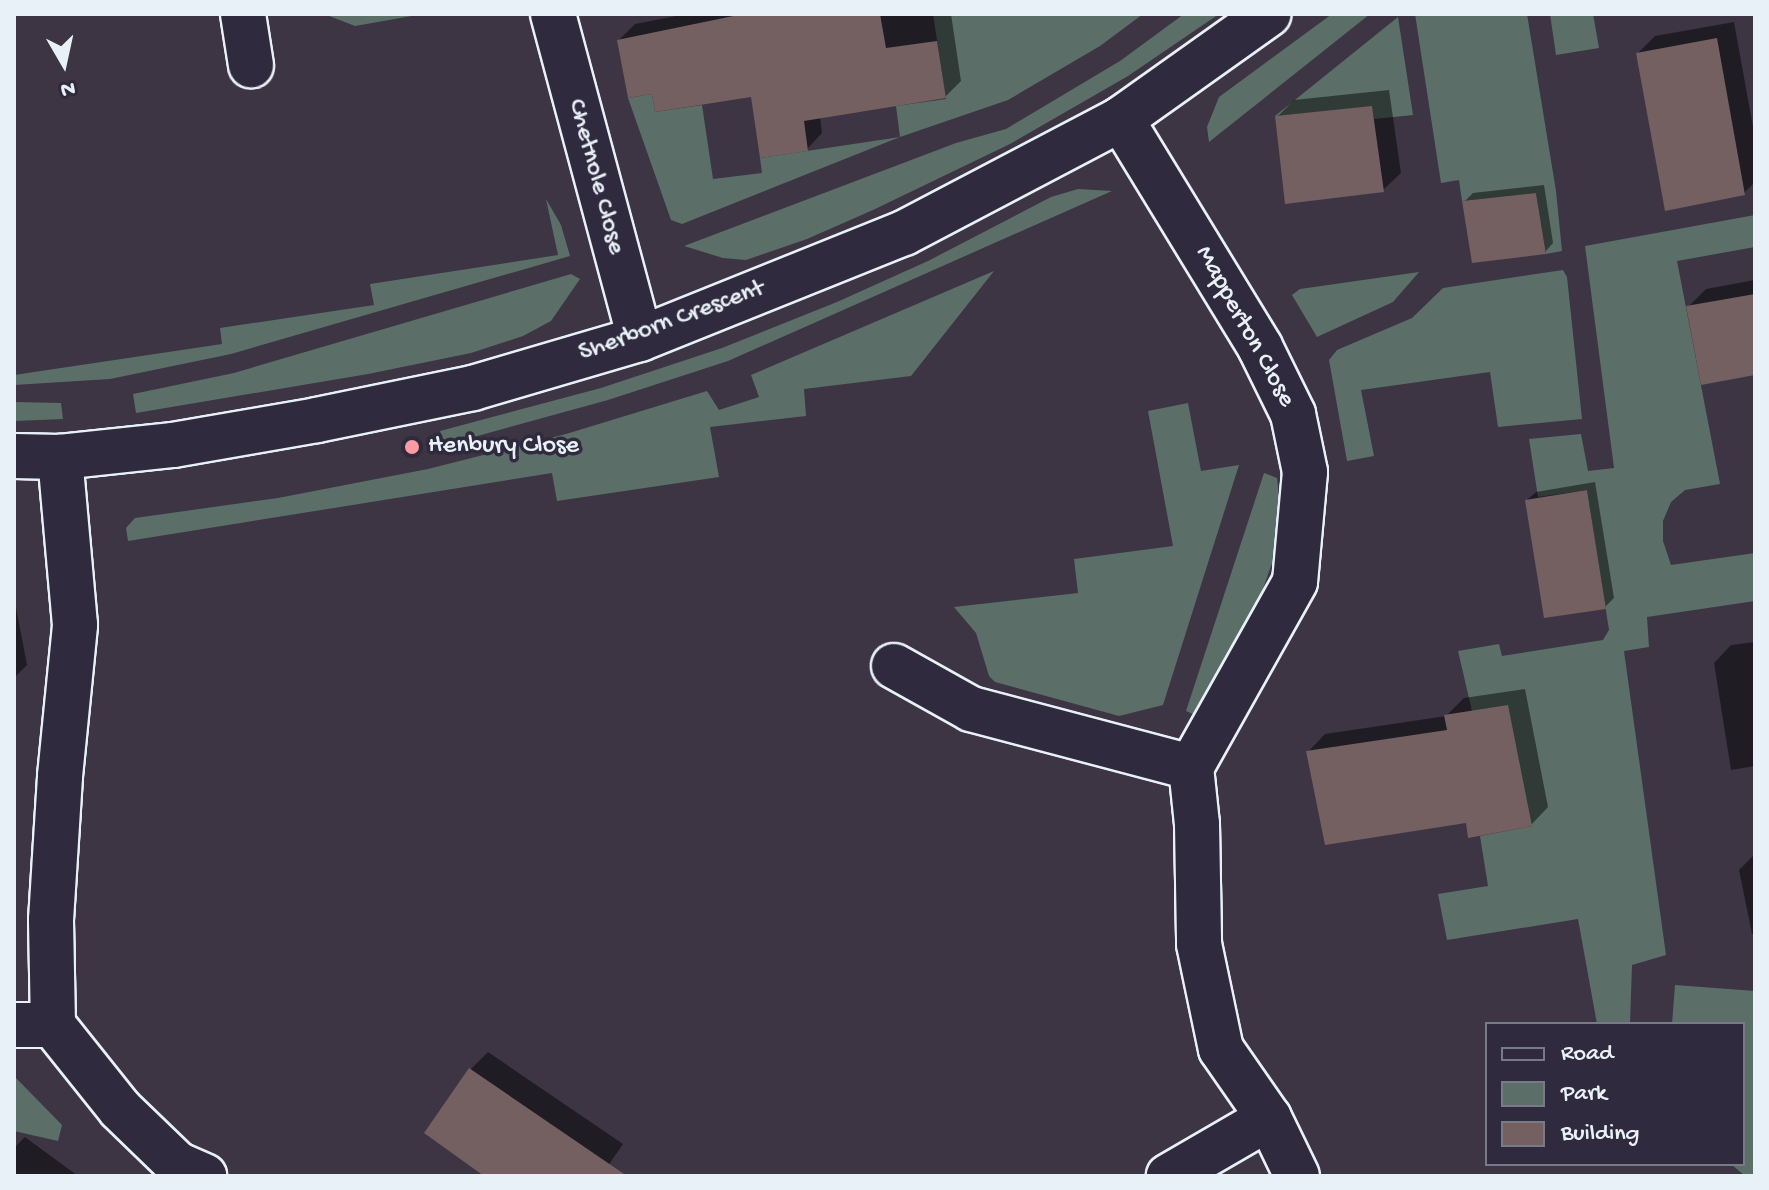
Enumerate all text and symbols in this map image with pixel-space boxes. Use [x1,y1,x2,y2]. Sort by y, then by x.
north arrow [24,24,104,104]
text: N [59,74,77,102]
street label: Chetnole Close [559,96,631,258]
street label: Mapperton Close [1187,241,1301,413]
street label: Sherborn Crescent [575,274,769,370]
place label: Henbury Close [428,431,579,463]
marker: Henbury Close [403,438,421,456]
legend [1485,1022,1745,1166]
text: Road [1561,1040,1613,1069]
text: Park [1561,1080,1607,1109]
text: Building [1561,1120,1639,1149]

